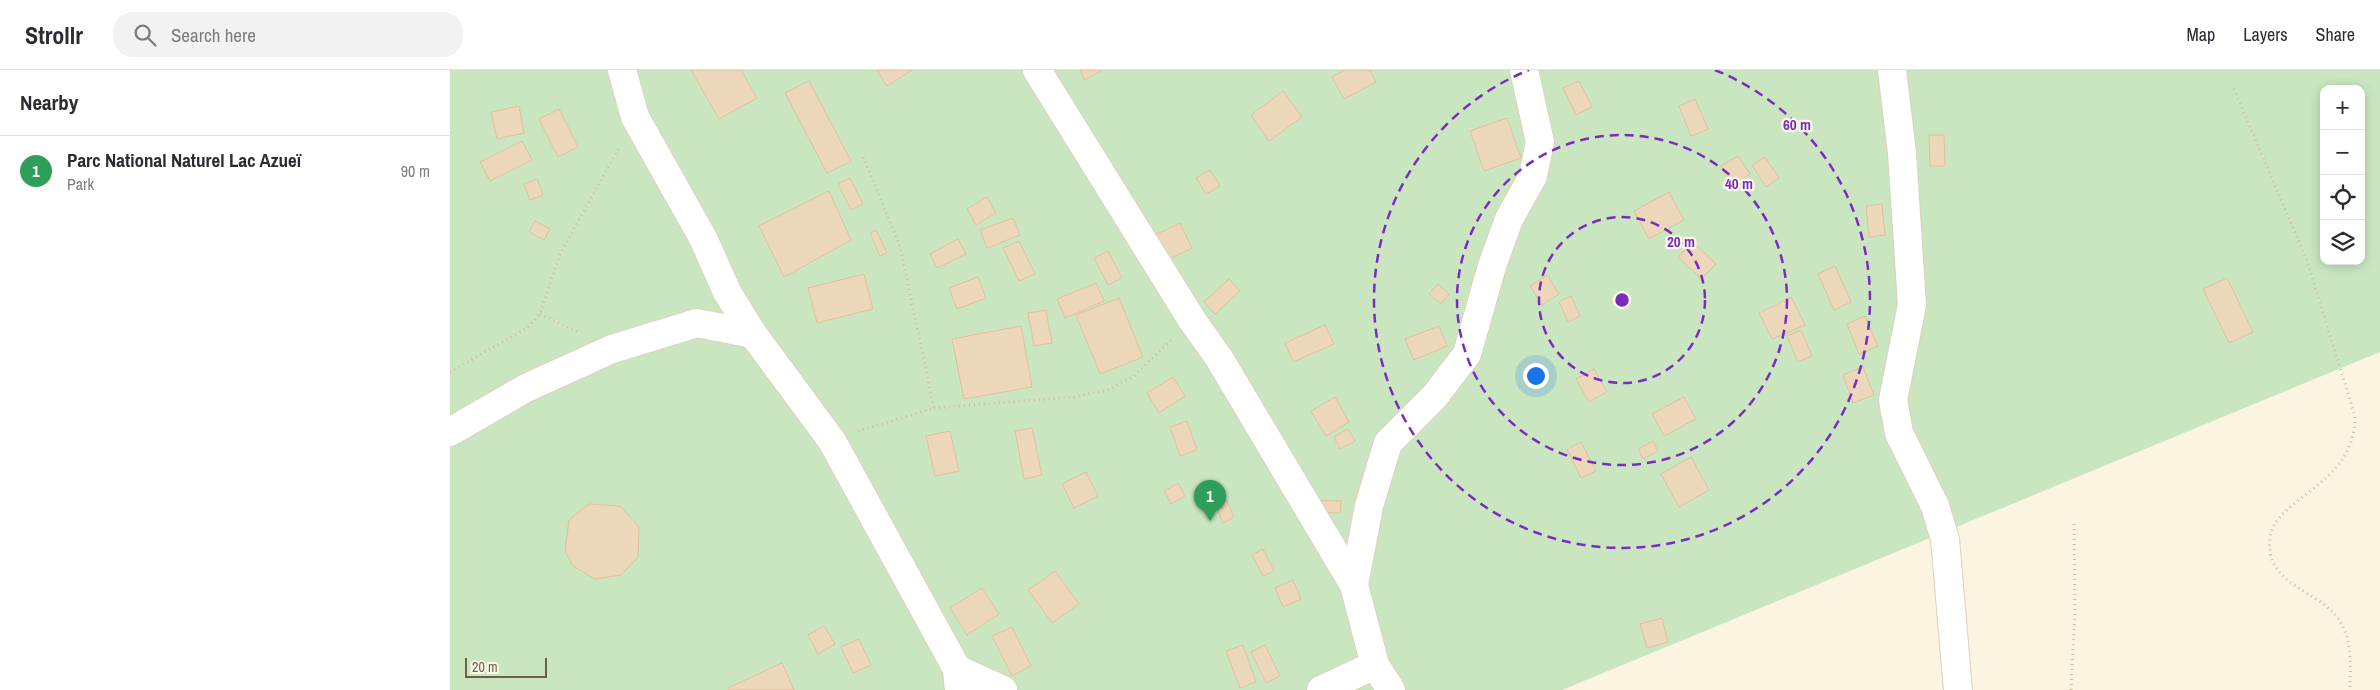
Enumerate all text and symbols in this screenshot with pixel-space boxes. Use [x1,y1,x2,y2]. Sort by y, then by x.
search box [113,12,463,57]
text: Strollr [25,19,83,51]
icon: search [131,21,159,49]
text: Search here [171,22,256,48]
text: Map [2187,22,2215,47]
text: Layers [2243,22,2288,47]
text: Share [2316,22,2355,47]
map controls [2320,85,2365,265]
button: + [2320,85,2365,130]
text: Nearby [20,88,78,117]
text: 60 m [1783,114,1811,135]
button: − [2320,130,2365,175]
text: Parc National Naturel Lac Azueï [67,147,301,173]
text: 1 [32,160,40,182]
text: 90 m [401,160,430,182]
text: Park [67,173,94,195]
text: 40 m [1725,173,1753,194]
button: locate [2320,175,2365,220]
button: layers [2320,220,2365,265]
text: 20 m [1667,231,1695,252]
centre of rings [1613,291,1631,309]
your location [1523,363,1549,389]
pin: 1 [1194,480,1226,521]
scale bar [465,655,548,678]
text: 20 m [472,658,498,676]

